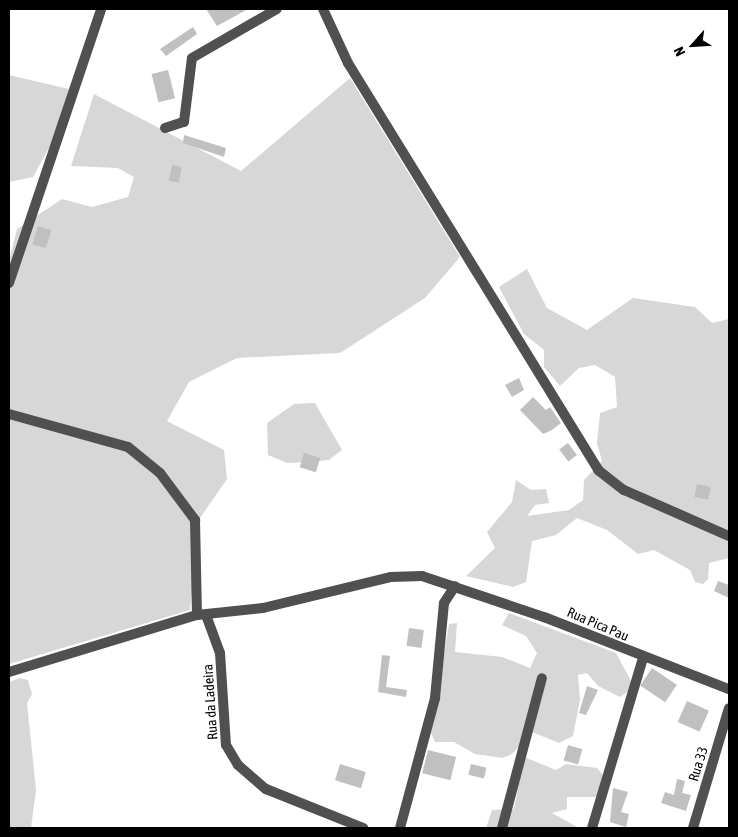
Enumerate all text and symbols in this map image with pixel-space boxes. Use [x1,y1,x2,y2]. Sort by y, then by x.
north arrow [668,20,718,70]
text: N [671,44,689,59]
street label: Rua Pica Pau [565,603,631,645]
street label: Rua da Ladeira [199,664,221,740]
street label: Rua 33 [685,745,711,783]

